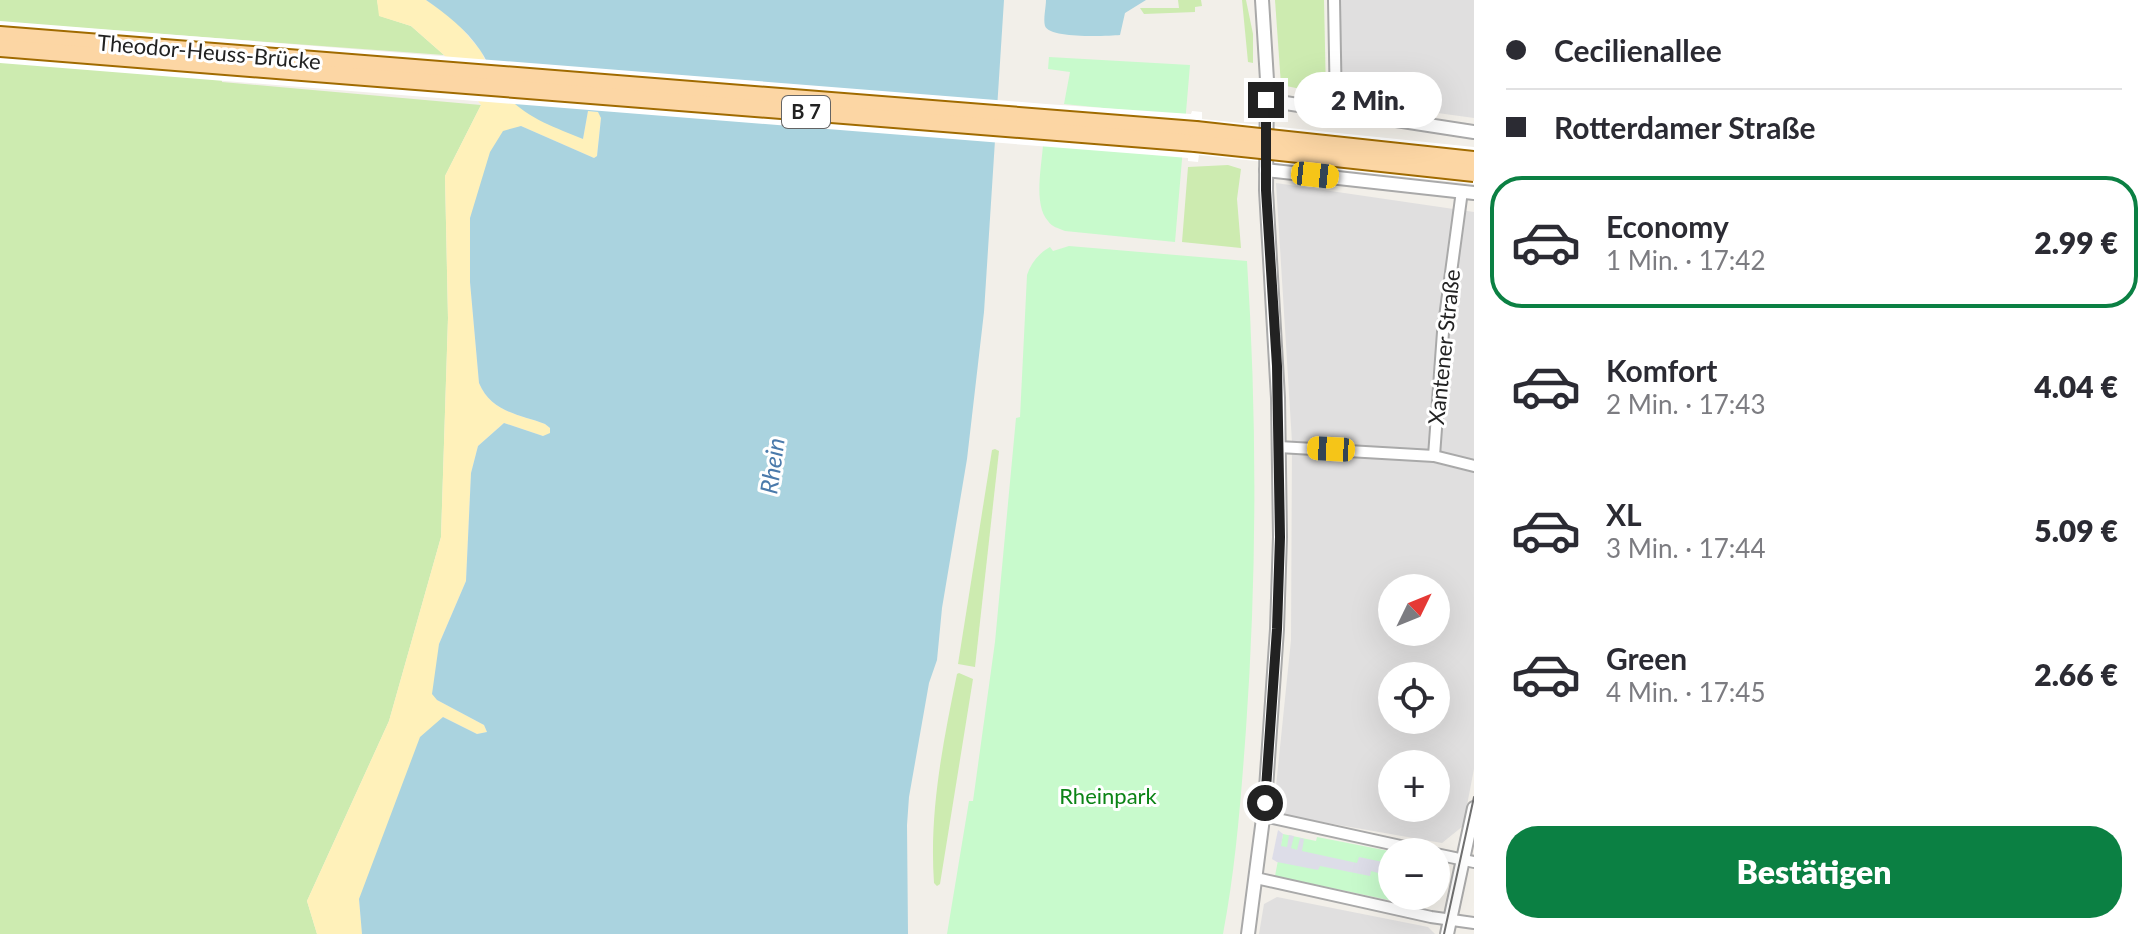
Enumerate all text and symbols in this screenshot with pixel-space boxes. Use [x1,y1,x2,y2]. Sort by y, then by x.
street label: Theodor-Heuss-Brücke [96,28,322,75]
text: Cecilienallee [1554,32,1722,68]
callout: 2 Min. [1294,72,1442,128]
route end [1248,82,1284,118]
text: 2 Min. [1331,84,1405,116]
road number: B 7 [782,96,830,128]
text: Rotterdamer Straße [1554,109,1816,145]
car [1290,161,1340,189]
icon: car [1510,206,1582,278]
text: Economy [1606,208,1729,244]
text: 2.99 € [2034,224,2118,260]
text: 1 Min. · 17:42 [1606,244,1765,276]
street label: Xantener Straße [1422,268,1465,426]
icon: car [1510,350,1582,422]
text: Komfort [1606,352,1717,388]
text: 4.04 € [2034,368,2118,404]
text: 2 Min. · 17:43 [1606,388,1765,420]
water label: Rhein [753,436,790,496]
car [1306,436,1356,462]
icon: car [1510,494,1582,566]
text: XL [1606,496,1642,532]
text: 5.09 € [2034,512,2118,548]
text: 3 Min. · 17:44 [1606,532,1765,564]
north arrow [1378,574,1450,646]
map controls [1378,574,1450,910]
icon: car [1510,638,1582,710]
text: Green [1606,640,1687,676]
text: 2.66 € [2034,656,2118,692]
button: locate [1378,662,1450,734]
text: 4 Min. · 17:45 [1606,676,1765,708]
button: + [1378,750,1450,822]
park label: Rheinpark [1059,782,1158,809]
route start [1247,785,1283,821]
button: Bestätigen [1506,826,2122,918]
button: − [1378,838,1450,910]

